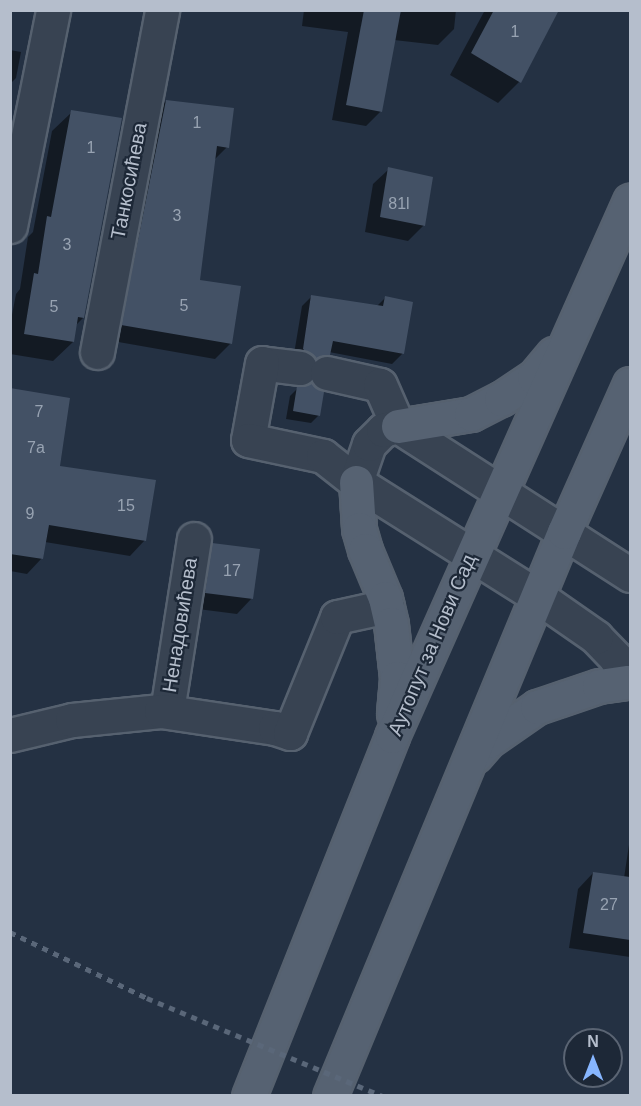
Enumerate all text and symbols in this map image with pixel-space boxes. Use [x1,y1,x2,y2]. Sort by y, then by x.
house number: 1 [511,22,519,42]
house number: 1 [193,113,201,133]
street label: Танкосићева [106,121,152,241]
house number: 1 [87,138,95,158]
house number: 81l [388,194,410,214]
house number: 3 [173,206,181,226]
house number: 3 [63,235,71,255]
house number: 5 [180,296,188,316]
house number: 5 [50,297,58,317]
house number: 7 [35,402,43,422]
house number: 7a [27,438,45,458]
house number: 15 [117,496,135,516]
house number: 9 [26,504,34,524]
street label: Аутопут за Нови Сад [383,551,481,739]
street label: Ненадовићева [158,556,202,694]
house number: 17 [223,561,241,581]
house number: 27 [600,895,618,915]
north arrow [563,1028,623,1088]
text: N [587,1033,599,1050]

